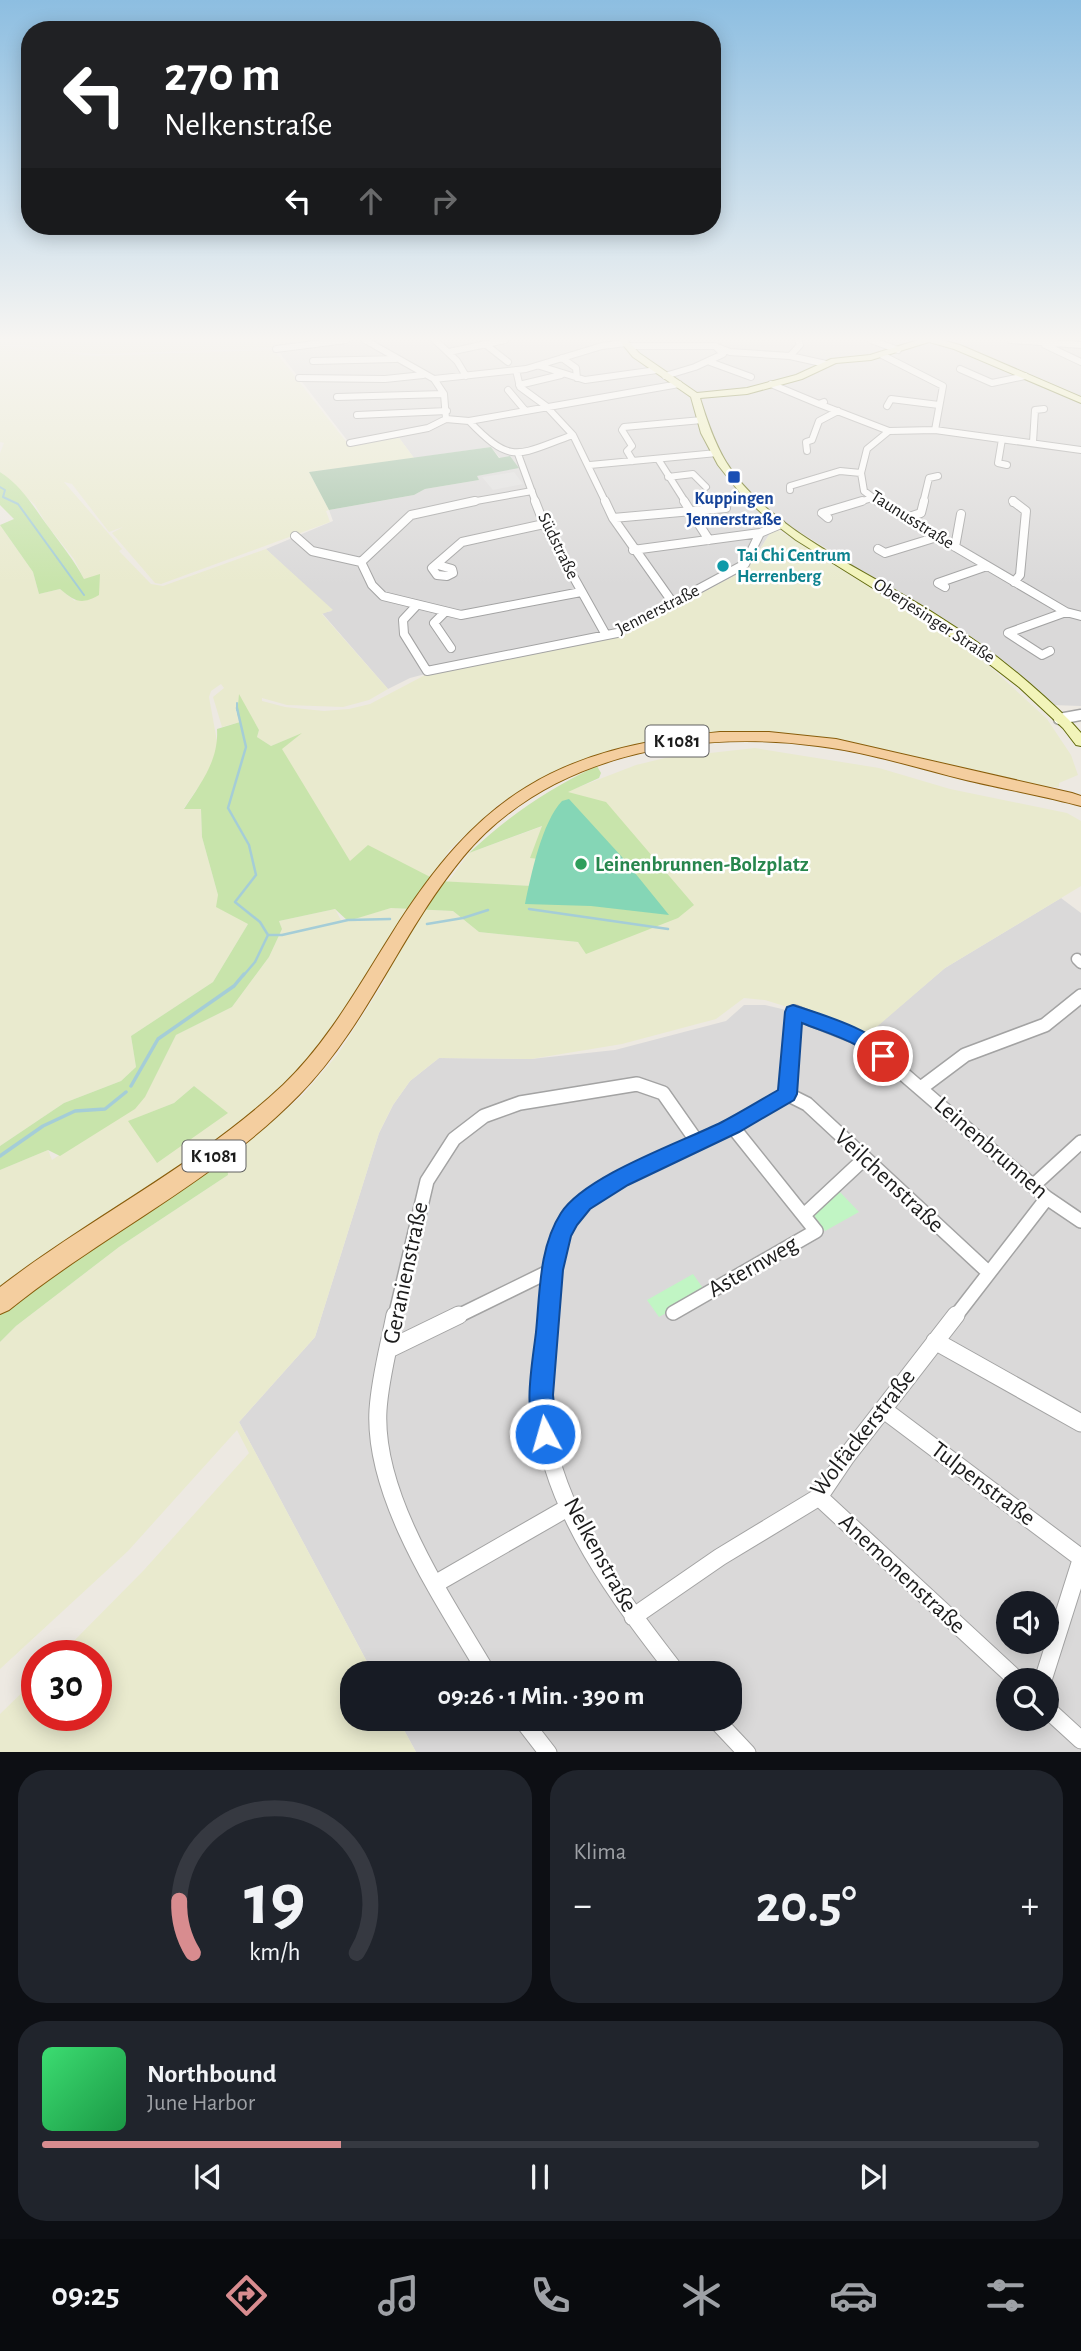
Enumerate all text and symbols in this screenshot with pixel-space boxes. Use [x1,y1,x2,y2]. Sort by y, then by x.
icon: left [49,49,140,140]
text: 270 m [164,51,281,100]
text: Nelkenstraße [164,109,333,141]
icon: left [279,182,317,220]
icon: ahead [352,182,390,220]
icon: right [425,182,463,220]
marker: Kuppingen Jennerstraße [726,469,742,485]
street label: Taunusstraße [867,487,957,553]
place label: Kuppingen Jennerstraße [687,490,781,529]
street label: Südstraße [534,510,582,582]
place label: Tai Chi Centrum Herrenberg [737,547,851,586]
marker: Tai Chi Centrum Herrenberg [715,558,731,574]
street label: Oberjesinger Straße [870,575,998,667]
street label: Jennerstraße [614,581,702,639]
road number: K 1081 [646,726,708,756]
place label: Leinenbrunnen-Bolzplatz [595,854,809,875]
marker: Leinenbrunnen-Bolzplatz [573,856,589,872]
pin [853,1026,913,1086]
icon: arrive [864,1037,902,1075]
street label: Leinenbrunnen [929,1092,1053,1204]
street label: Veilchenstraße [830,1124,948,1238]
road number: K 1081 [182,1140,246,1172]
street label: Geranienstraße [379,1200,433,1346]
street label: Asternweg [704,1232,802,1302]
street label: Wolfäckerstraße [806,1365,920,1501]
position arrow [508,1397,582,1471]
street label: Tulpenstraße [927,1437,1039,1531]
street label: Nelkenstraße [559,1494,641,1616]
street label: Anemonenstraße [834,1510,970,1638]
map controls [996,1591,1059,1731]
button: sound [996,1591,1059,1654]
speed limit sign: 30 [21,1640,112,1731]
button: search [996,1668,1059,1731]
text: 09:26 · 1 Min. · 390 m [437,1683,645,1709]
text: Klima [574,1841,626,1864]
text: 19 [244,1865,305,1938]
text: 20.5° [756,1879,857,1931]
text: − [574,1887,592,1925]
text: + [1021,1887,1039,1925]
text: km/h [249,1939,301,1964]
text: Northbound [147,2061,276,2087]
text: June Harbor [147,2092,255,2115]
icon: previous [189,2158,227,2196]
icon: pause [521,2158,559,2196]
icon: next [854,2158,892,2196]
icon: directions [222,2271,271,2320]
icon: music [374,2271,423,2320]
icon: phone [526,2271,575,2320]
icon: climate [677,2271,726,2320]
icon: car [829,2271,878,2320]
icon: filters [981,2271,1030,2320]
text: 09:25 [51,2279,120,2311]

